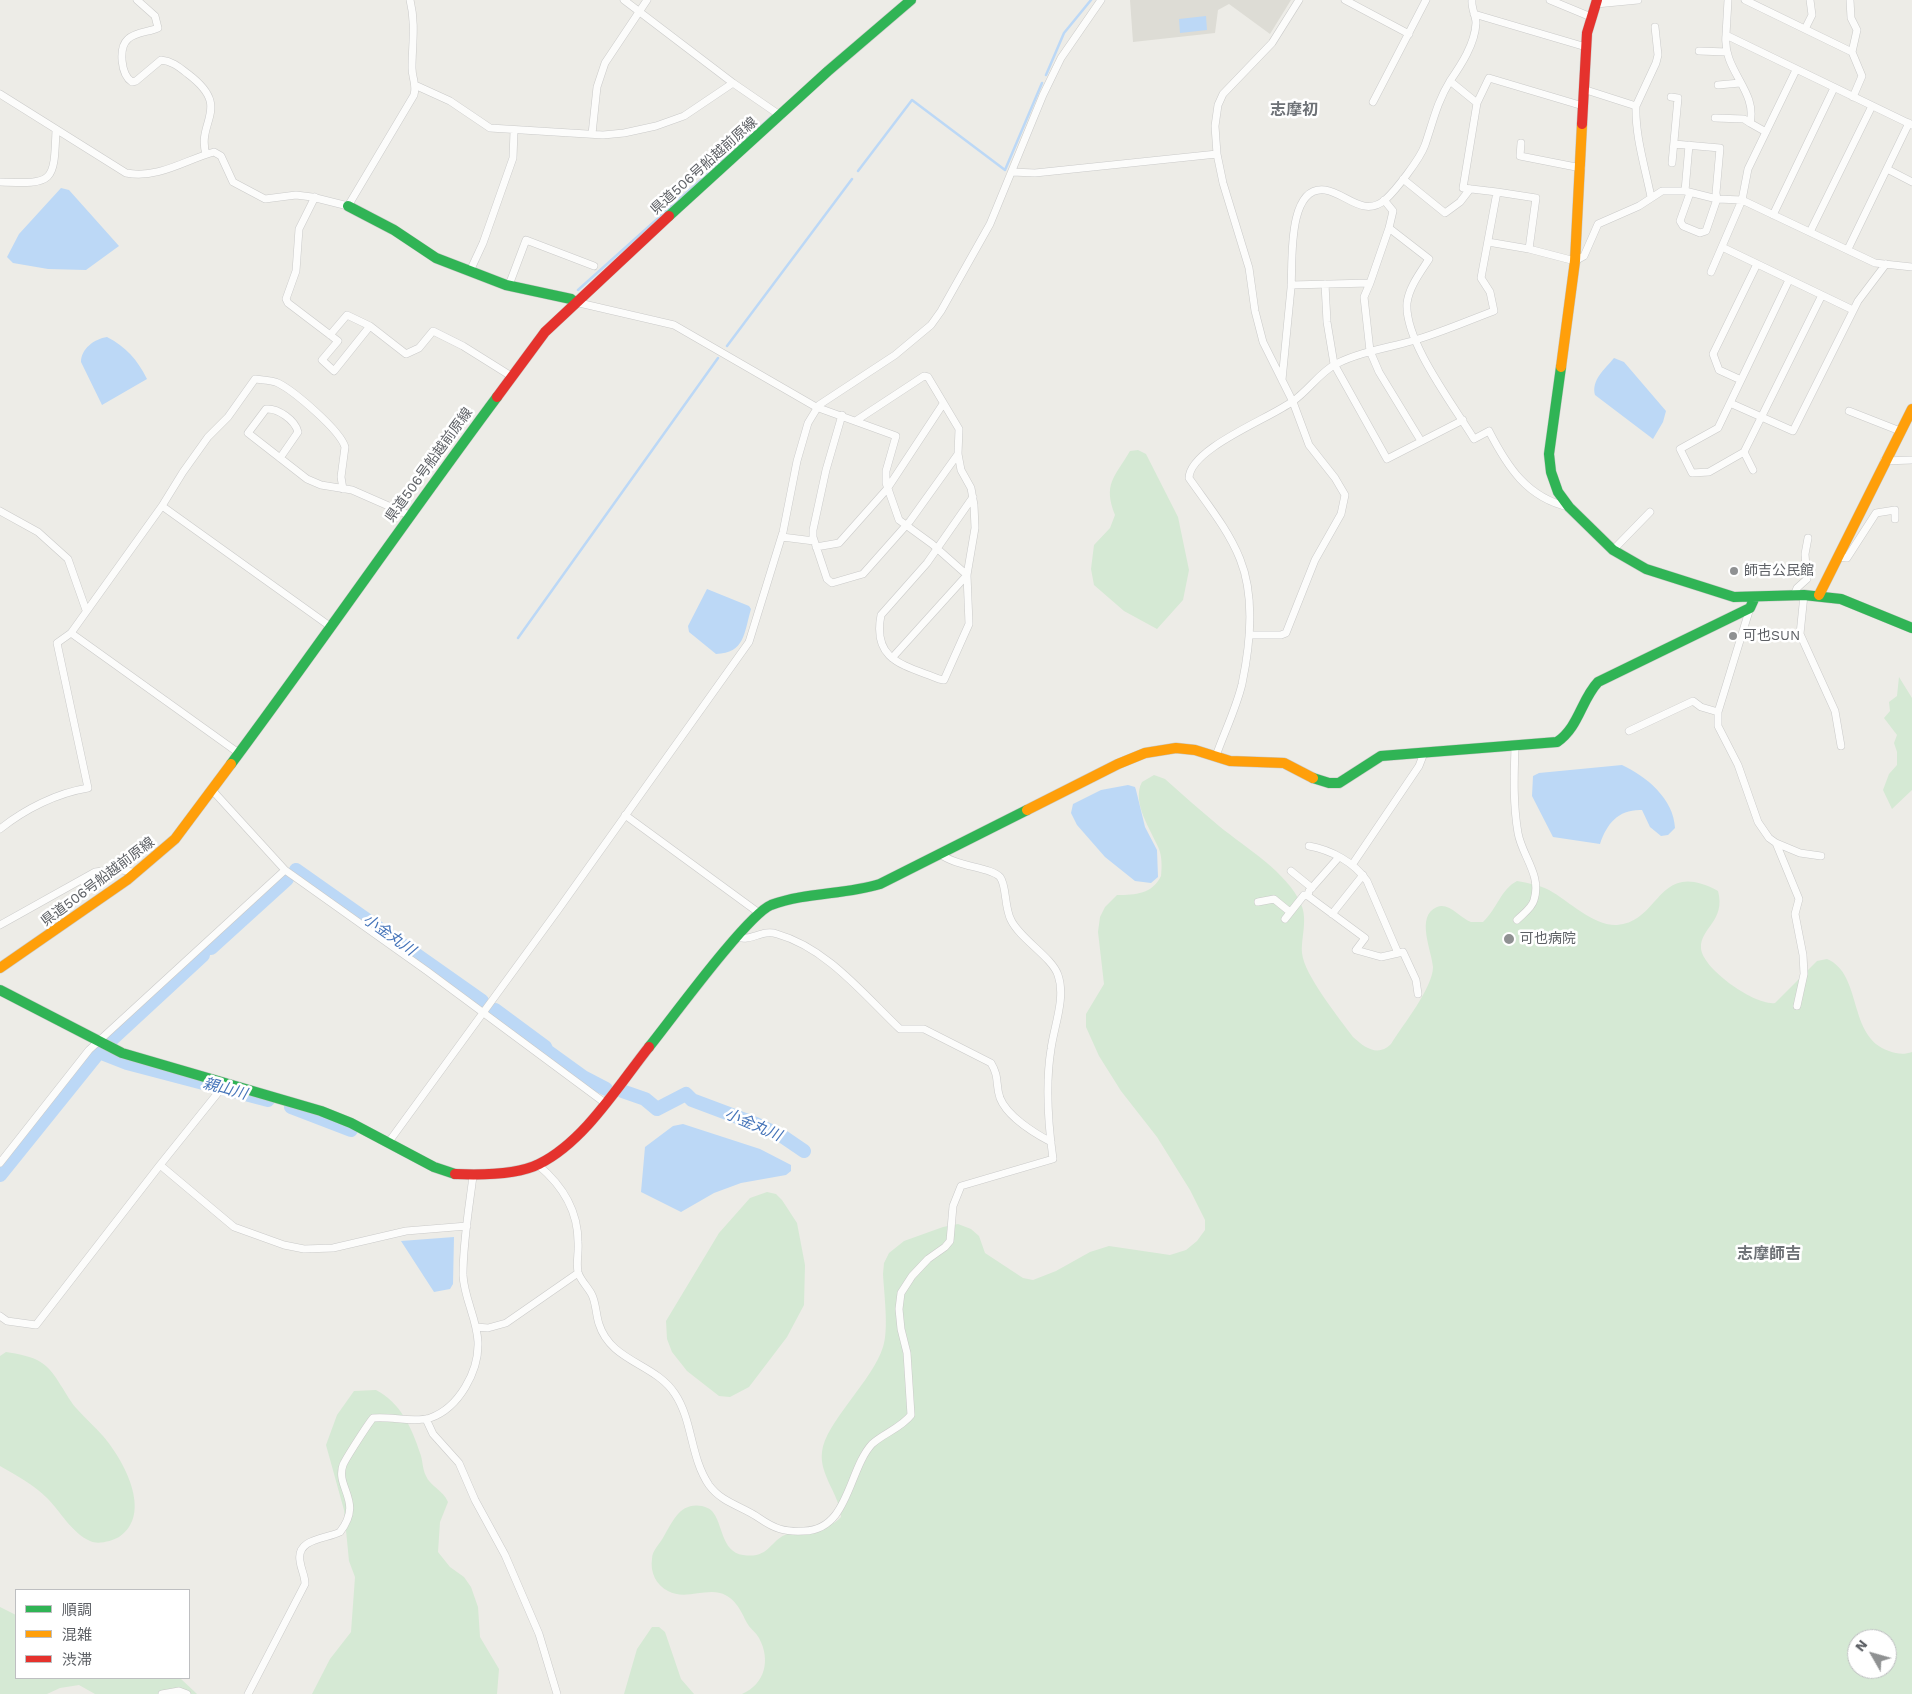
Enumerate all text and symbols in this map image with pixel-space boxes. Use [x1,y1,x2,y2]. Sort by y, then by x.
district label: 志摩初 [1270,100,1318,120]
street label: 県道506号船越前原線 [647,114,761,218]
street label: 県道506号船越前原線 [382,404,476,526]
place label: 師吉公民館 [1744,563,1814,579]
marker: 師吉公民館 [1728,565,1740,577]
place label: 可也SUN [1743,628,1800,644]
marker: 可也SUN [1727,630,1739,642]
street label: 県道506号船越前原線 [38,834,158,930]
water label: 小金丸川 [359,910,419,960]
place label: 可也病院 [1520,931,1576,947]
marker: 可也病院 [1502,932,1516,946]
water label: 親山川 [201,1074,249,1104]
water label: 小金丸川 [722,1105,784,1145]
district label: 志摩師吉 [1737,1244,1801,1264]
legend [15,1589,190,1679]
text: 順調 [62,1601,92,1619]
text: 混雑 [62,1626,92,1644]
north arrow [1847,1629,1897,1679]
text: N [1851,1636,1870,1654]
text: 渋滞 [62,1651,92,1669]

